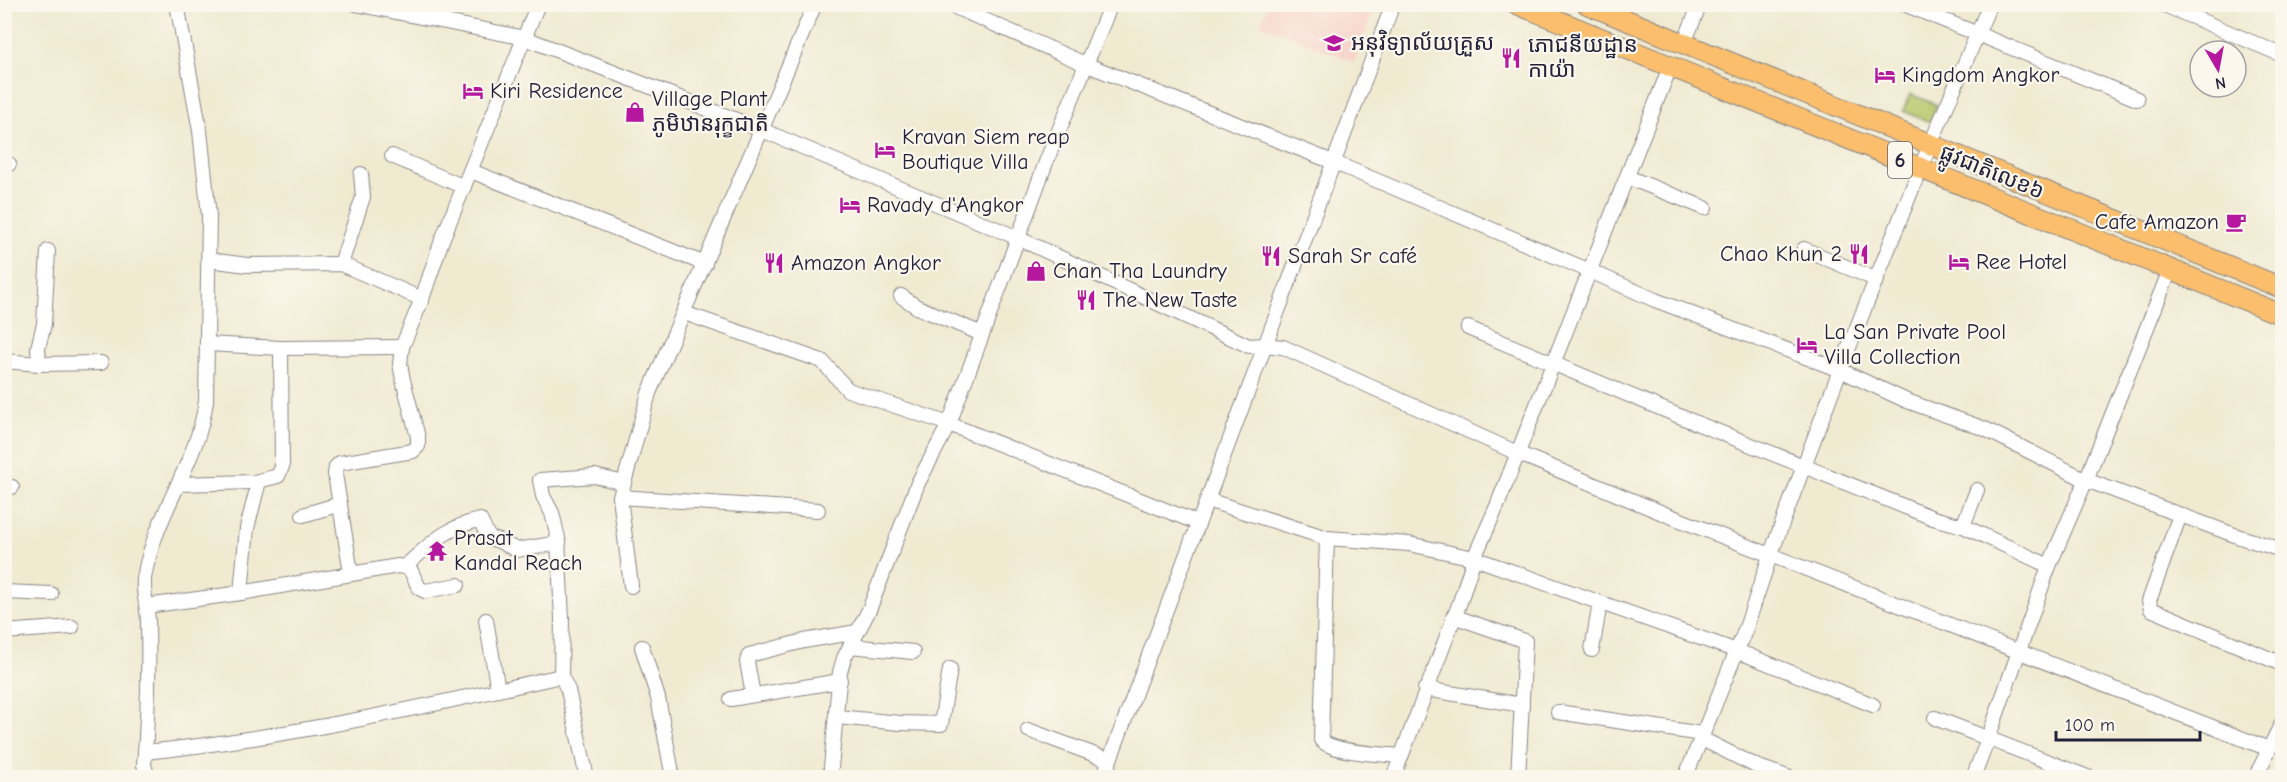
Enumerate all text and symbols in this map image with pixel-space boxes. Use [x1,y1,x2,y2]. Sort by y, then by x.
place label: អនុវិទ្យាល័យគ្រួស [1351,29,1494,57]
school or university icon: អនុវិទ្យាល័យគ្រួស [1322,31,1346,55]
place label: ភោជនីយដ្ឋាន កាយ៉ា [1528,32,1638,83]
north arrow [2188,39,2248,99]
restaurant icon: ភោជនីយដ្ឋាន កាយ៉ា [1499,46,1523,70]
place label: Kingdom Angkor [1902,62,2059,88]
hotel icon: Kingdom Angkor [1873,63,1897,87]
text: N [2214,73,2227,93]
place label: Kiri Residence [490,78,623,104]
hotel icon: Kiri Residence [461,79,485,103]
place label: Village Plant ភូមិឋានរុក្ខជាតិ [652,86,769,138]
shop icon: Village Plant ភូមិឋានរុក្ខជាតិ [623,100,647,124]
place label: Kravan Siem reap Boutique Villa [902,124,1070,175]
hotel icon: Kravan Siem reap Boutique Villa [873,138,897,162]
street label: ផ្លូវជាតិលេខ៦ [1934,139,2048,211]
road number: 6 [1888,142,1912,178]
place label: Ravady d'Angkor [867,192,1024,218]
hotel icon: Ravady d'Angkor [838,193,862,217]
place label: Cafe Amazon [2095,209,2219,235]
cafe icon: Cafe Amazon [2224,210,2248,234]
place label: Chao Khun 2 [1720,241,1842,267]
restaurant icon: Chao Khun 2 [1847,242,1871,266]
place label: Sarah Sr café [1288,243,1417,269]
restaurant icon: Sarah Sr café [1259,244,1283,268]
place label: Ree Hotel [1976,249,2067,275]
place label: Amazon Angkor [791,250,941,276]
hotel icon: Ree Hotel [1947,250,1971,274]
restaurant icon: Amazon Angkor [762,251,786,275]
place label: Chan Tha Laundry [1053,258,1227,284]
shop icon: Chan Tha Laundry [1024,259,1048,283]
place label: The New Taste [1103,287,1237,313]
restaurant icon: The New Taste [1074,288,1098,312]
place label: La San Private Pool Villa Collection [1824,319,2006,370]
hotel icon: La San Private Pool Villa Collection [1795,333,1819,357]
place label: Prasat Kandal Reach [454,525,583,576]
temple icon: Prasat Kandal Reach [425,539,449,563]
scale bar [2056,704,2200,742]
text: 100 m [2065,715,2115,736]

